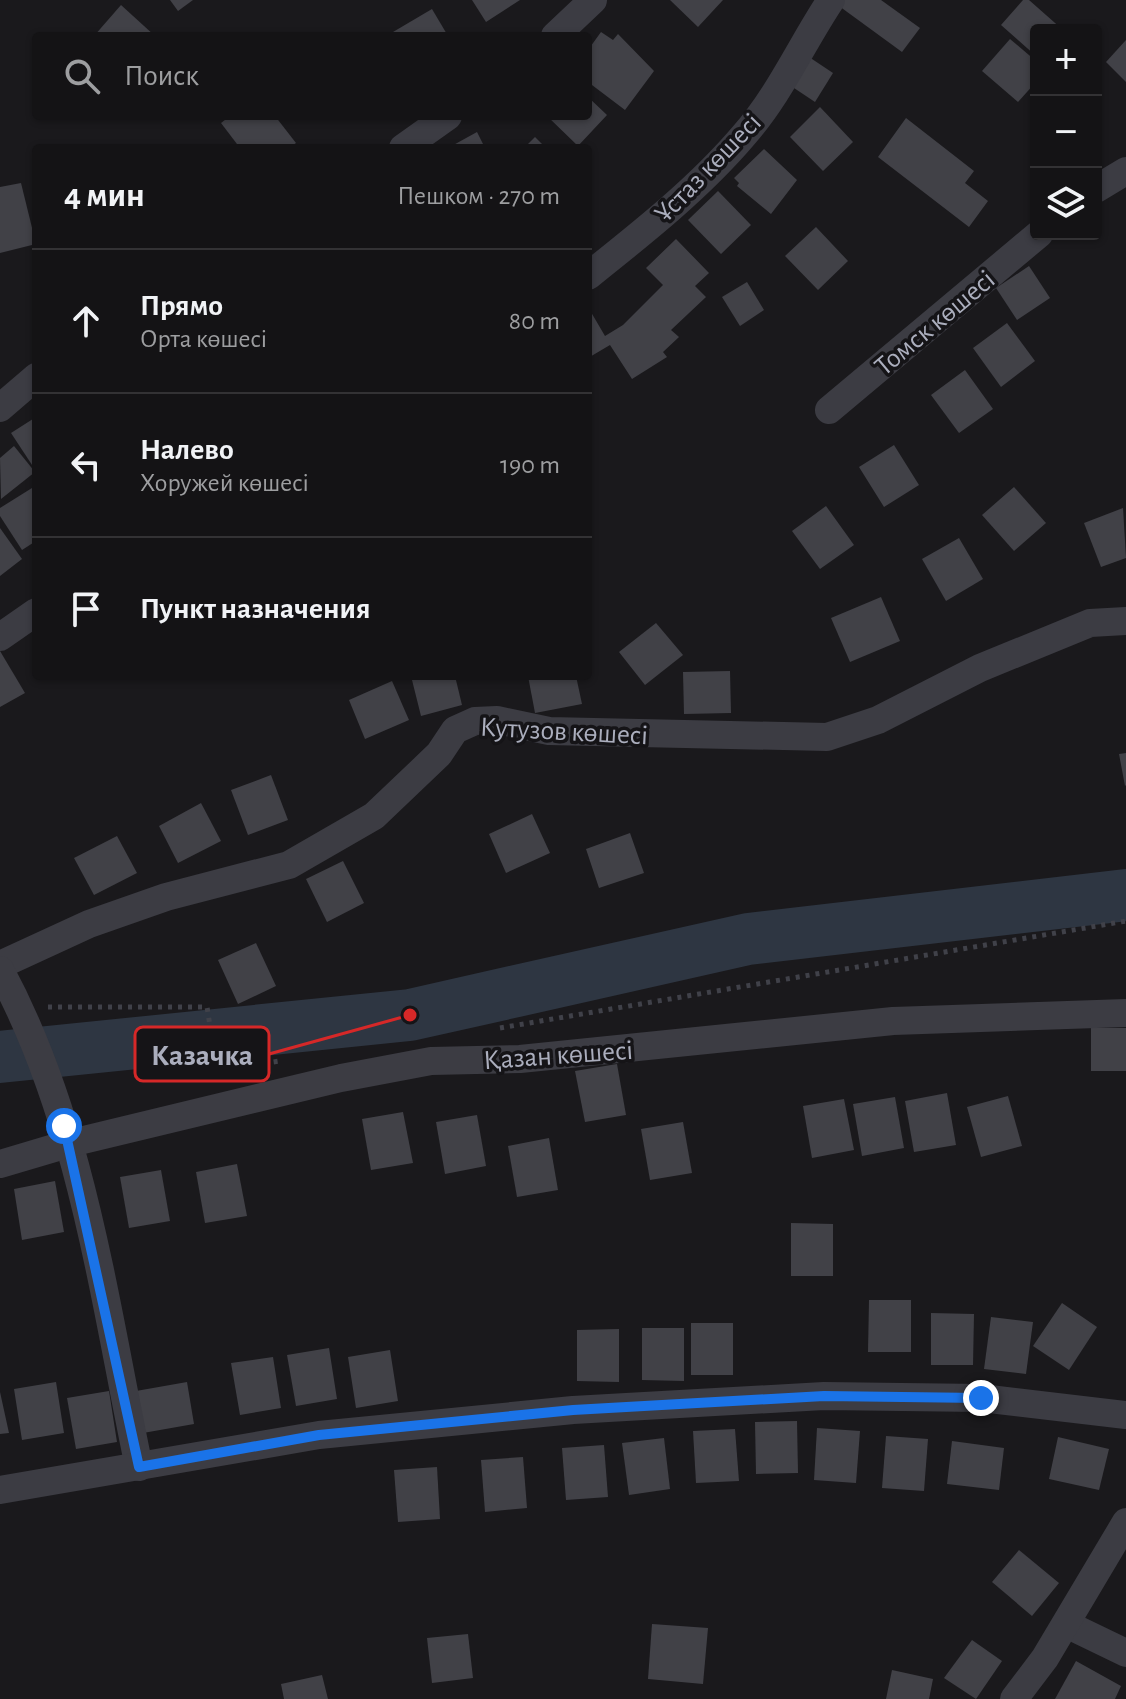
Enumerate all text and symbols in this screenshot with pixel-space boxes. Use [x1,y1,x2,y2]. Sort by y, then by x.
map controls [1030,24,1102,240]
button: + [1030,24,1102,96]
search box [32,32,592,120]
icon: search [60,54,104,98]
text: Поиск [124,61,199,91]
button: − [1030,96,1102,168]
street label: Ұстаз көшесі [650,109,767,228]
button: layers [1030,168,1102,240]
text: 4 мин [64,179,145,213]
text: Пешком · 270 m [397,183,560,209]
street label: Томск көшесі [870,266,1001,381]
text: Прямо [140,291,223,321]
icon: ahead [64,299,108,343]
text: 80 m [509,308,560,334]
text: Орта көшесі [140,326,267,352]
text: Налево [140,435,234,465]
icon: left [64,443,108,487]
text: 190 m [500,452,560,478]
text: Хоружей көшесі [140,470,309,496]
icon: arrive [64,587,108,631]
text: Пункт назначения [140,594,371,624]
street label: Кутузов көшесі [479,714,649,750]
callout: Казачка [135,1027,269,1081]
street label: Қазан көшесі [482,1037,634,1075]
text: Казачка [151,1041,253,1071]
route start [46,1108,82,1144]
route end [963,1380,999,1416]

